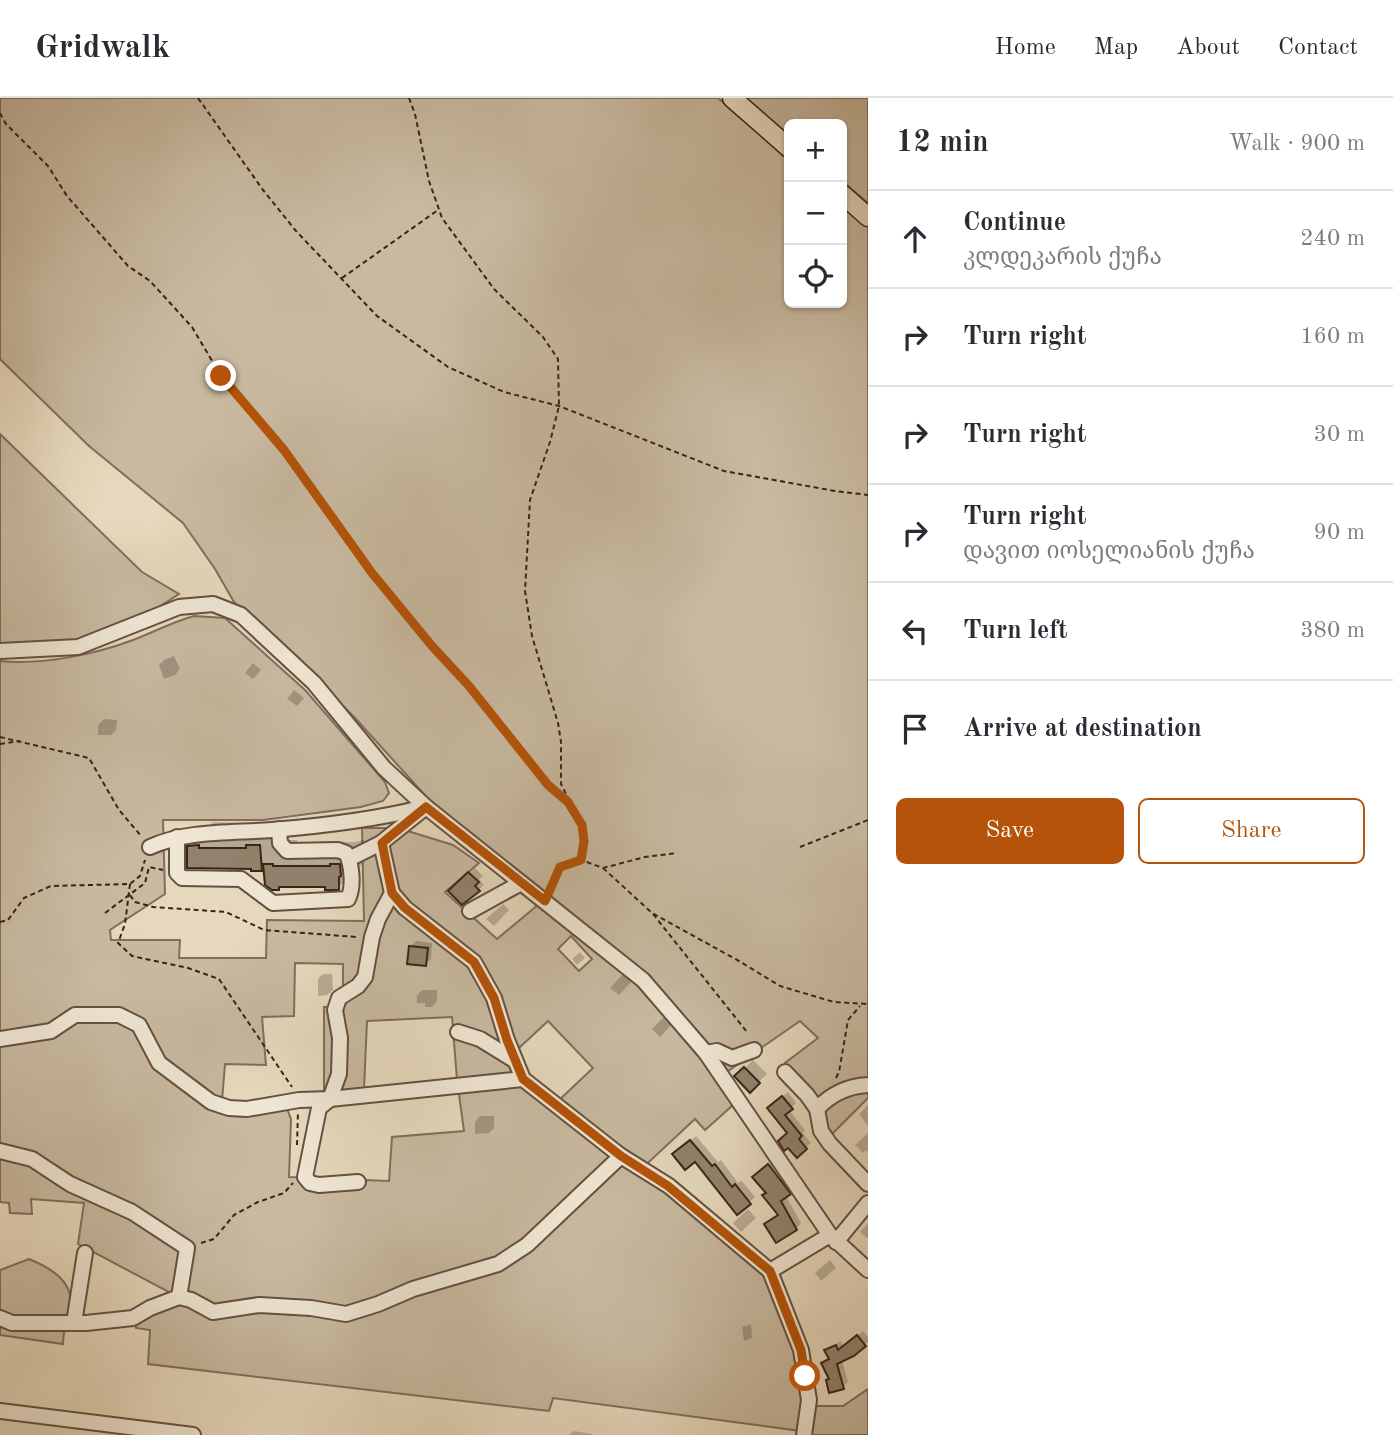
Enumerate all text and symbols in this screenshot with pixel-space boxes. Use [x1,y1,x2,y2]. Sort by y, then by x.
text: Gridwalk [35,32,170,65]
text: Home [995,36,1056,60]
text: Map [1094,36,1138,60]
text: About [1176,36,1240,60]
text: Contact [1278,36,1358,60]
map controls [784,119,847,308]
button: + [784,119,847,182]
text: 12 min [896,128,989,158]
text: Walk · 900 m [1229,132,1365,155]
button: − [784,182,847,245]
text: Continue [963,210,1066,236]
icon: ahead [896,220,934,258]
text: 240 m [1300,227,1365,250]
button: locate [784,245,847,308]
text: კლდეკარის ქუჩა [963,246,1162,269]
icon: right [896,318,934,356]
text: Turn right [963,324,1086,350]
text: 160 m [1300,325,1365,348]
route end [205,360,236,391]
icon: right [896,416,934,454]
text: Turn right [963,422,1086,448]
text: 30 m [1314,423,1365,446]
text: Turn right [963,504,1086,530]
icon: right [896,514,934,552]
text: 90 m [1314,521,1365,544]
text: დავით იოსელიანის ქუჩა [963,540,1255,563]
icon: left [896,612,934,650]
text: Turn left [963,618,1068,644]
text: 380 m [1300,619,1365,642]
icon: arrive [896,710,934,748]
text: Arrive at destination [963,716,1202,742]
button: Save [896,798,1124,864]
button: Share [1138,798,1365,864]
route start [789,1360,820,1391]

